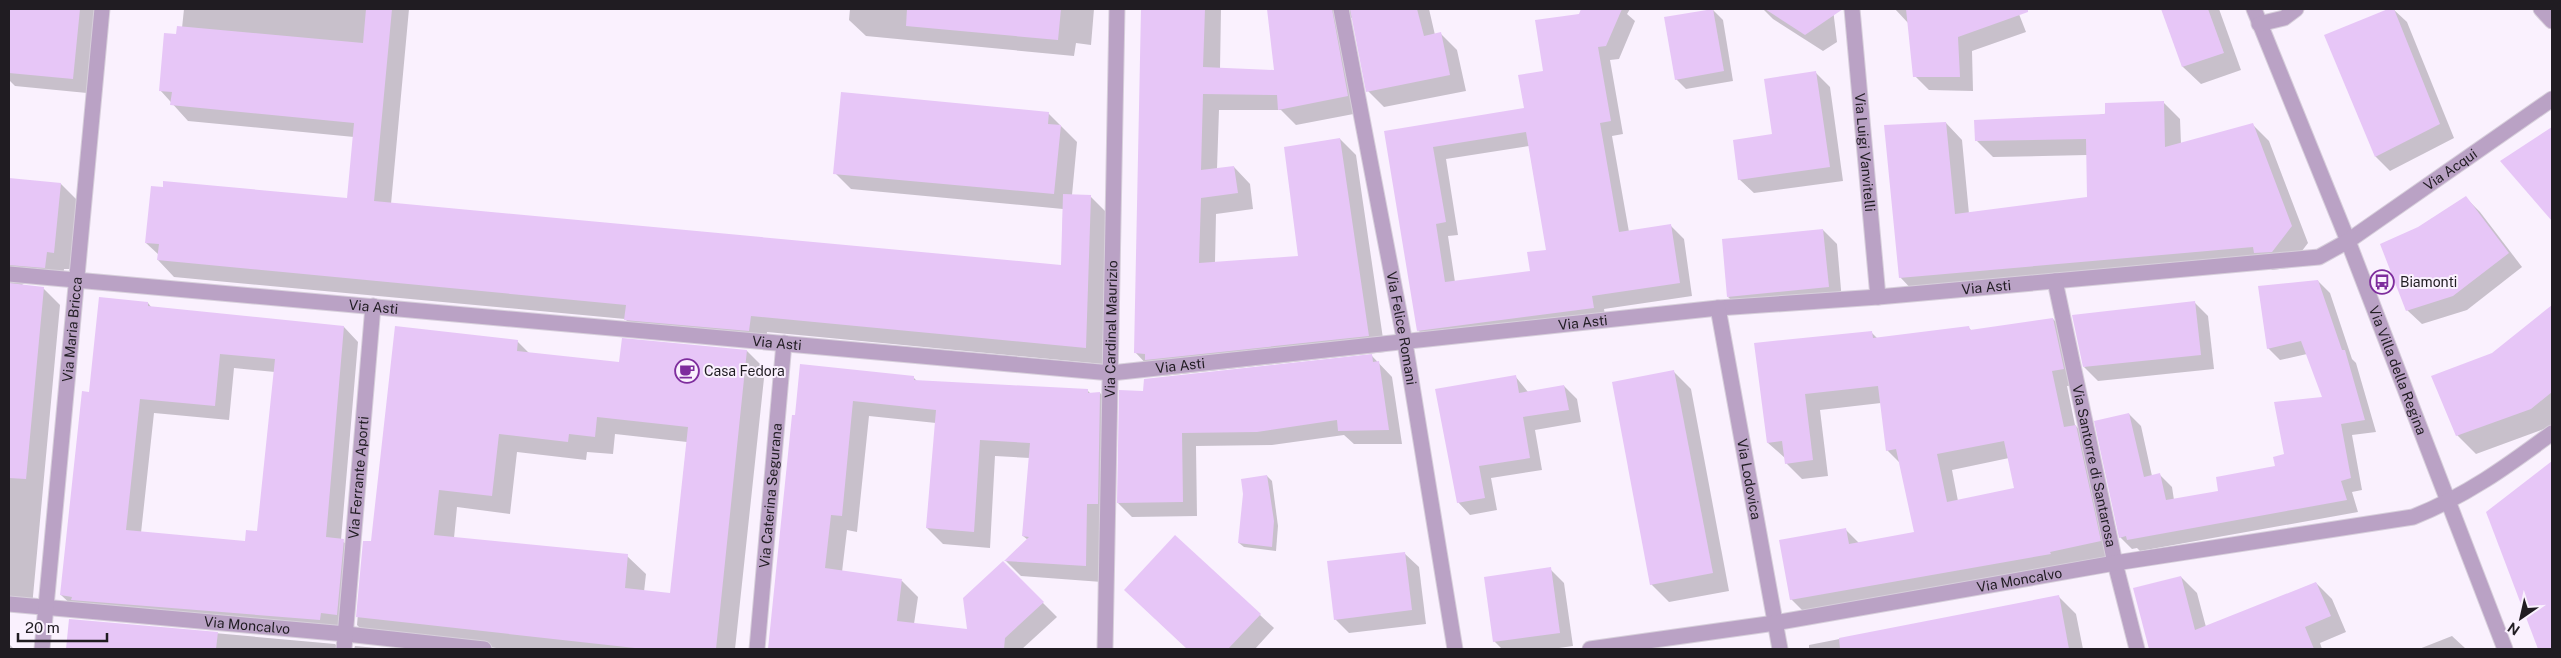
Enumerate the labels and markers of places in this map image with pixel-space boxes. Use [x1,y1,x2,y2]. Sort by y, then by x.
bus stop icon: Biamonti [2369,269,2395,295]
place label: Biamonti [2400,274,2457,290]
cafe icon: Casa Fedora [674,358,700,384]
place label: Casa Fedora [704,363,785,379]

